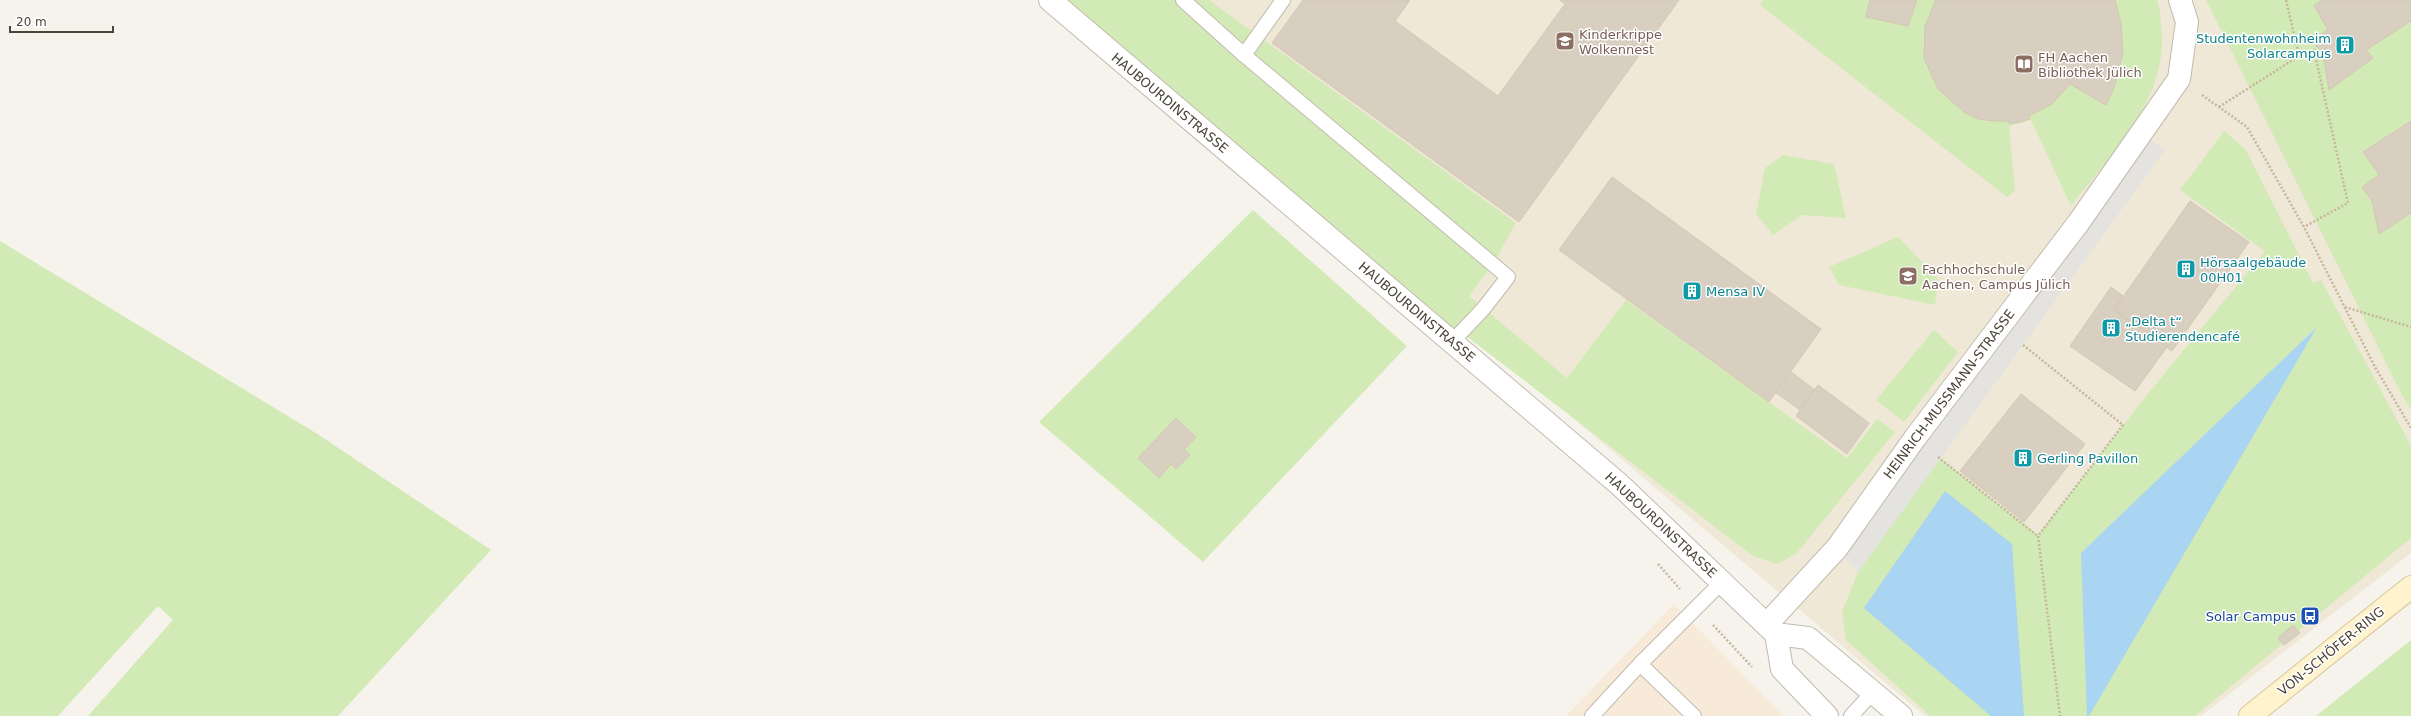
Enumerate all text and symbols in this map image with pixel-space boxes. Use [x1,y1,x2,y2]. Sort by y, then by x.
scale bar [10,8,113,34]
text: 20 m [16,15,47,29]
place label: Kinderkrippe Wolkennest [1579,27,1662,57]
school or university icon: Kinderkrippe Wolkennest [1554,30,1576,52]
place label: Studentenwohnheim Solarcampus [2196,31,2331,61]
building icon: Studentenwohnheim Solarcampus [2334,34,2356,56]
street label: HAUBOURDINSTRASSE [1109,50,1231,156]
place label: FH Aachen Bibliothek Jülich [2038,50,2142,80]
library icon: FH Aachen Bibliothek Jülich [2013,53,2035,75]
place label: Hörsaalgebäude 00H01 [2200,255,2306,285]
building icon: Hörsaalgebäude 00H01 [2175,258,2197,280]
street label: HAUBOURDINSTRASSE [1356,259,1478,365]
place label: Fachhochschule Aachen, Campus Jülich [1922,262,2071,292]
school or university icon: Fachhochschule Aachen, Campus Jülich [1897,265,1919,287]
building icon: Mensa IV [1681,280,1703,302]
place label: Mensa IV [1706,284,1765,299]
street label: HEINRICH-MUSSMANN-STRASSE [1880,307,2018,481]
place label: „Delta t“ Studierendencafé [2125,314,2240,344]
building icon: „Delta t“ Studierendencafé [2100,317,2122,339]
building icon: Gerling Pavillon [2012,447,2034,469]
place label: Gerling Pavillon [2037,451,2138,466]
street label: HAUBOURDINSTRASSE [1602,469,1720,581]
street label: VON-SCHÖFER-RING [2274,603,2387,698]
bus stop icon: Solar Campus [2299,605,2321,627]
place label: Solar Campus [2206,609,2296,624]

